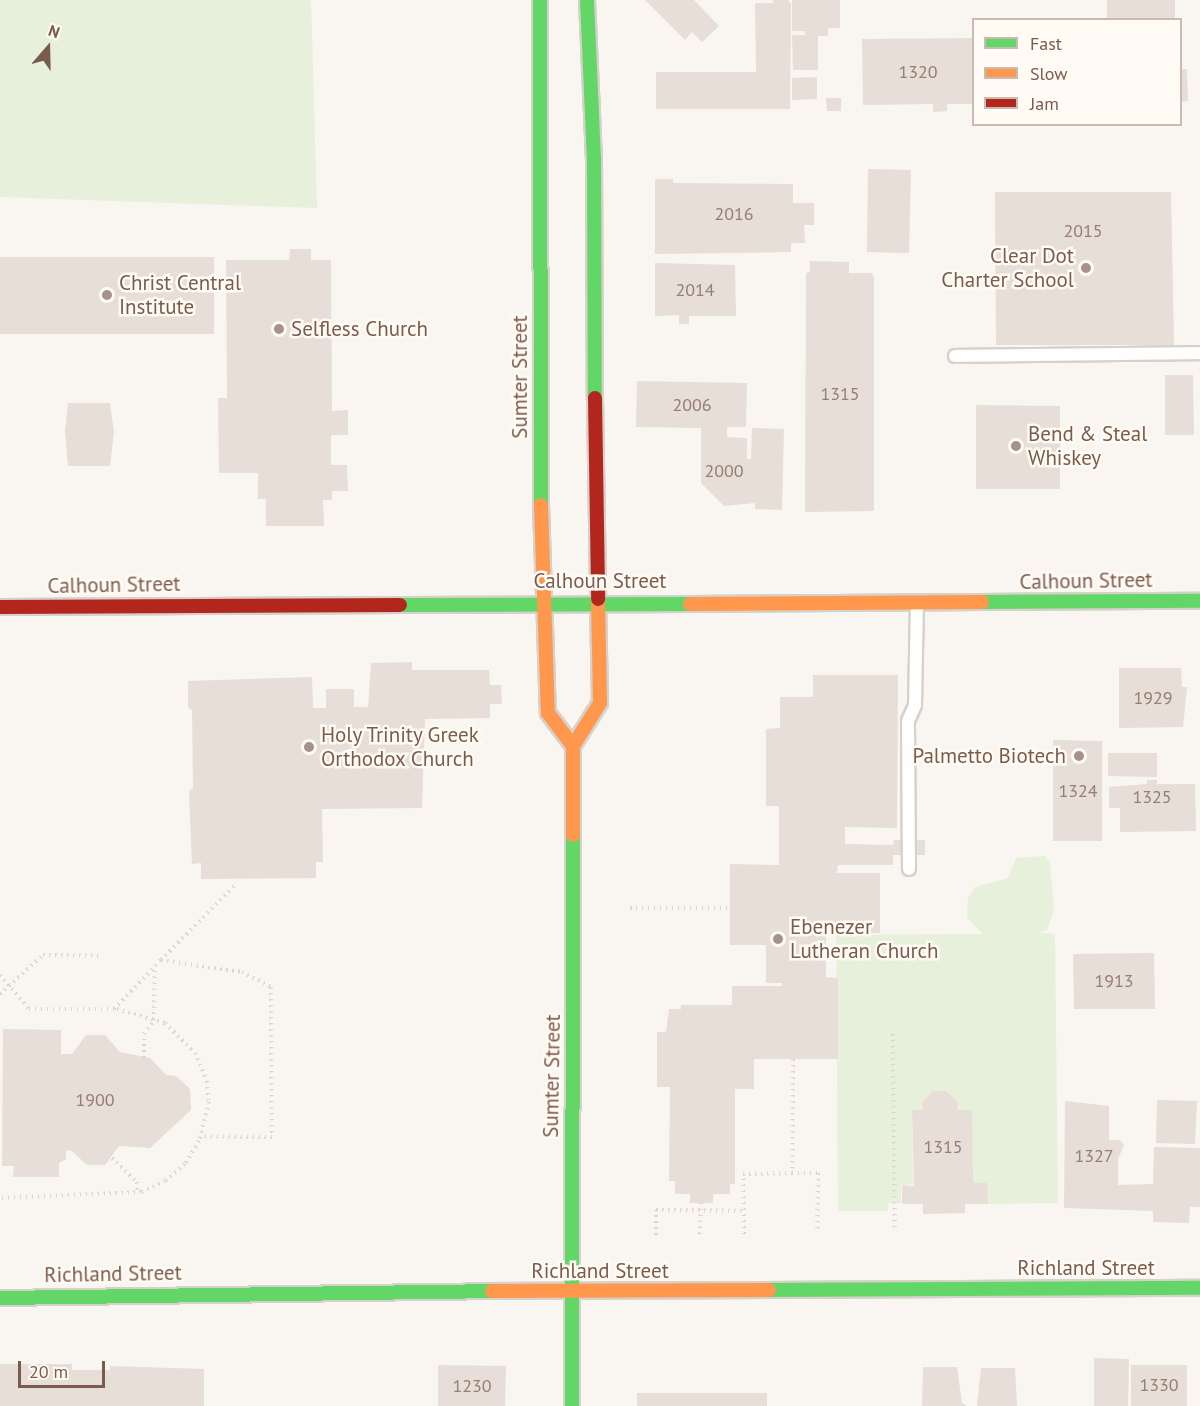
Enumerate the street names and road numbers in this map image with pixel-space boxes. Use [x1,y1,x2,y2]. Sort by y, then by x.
street label: Sumter Street [507,315,533,439]
street label: Calhoun Street [1019,567,1153,595]
street label: Calhoun Street [534,568,666,594]
street label: Calhoun Street [47,571,181,599]
street label: Sumter Street [538,1014,566,1138]
street label: Richland Street [1017,1255,1155,1281]
street label: Richland Street [531,1258,669,1284]
street label: Richland Street [44,1260,182,1288]

